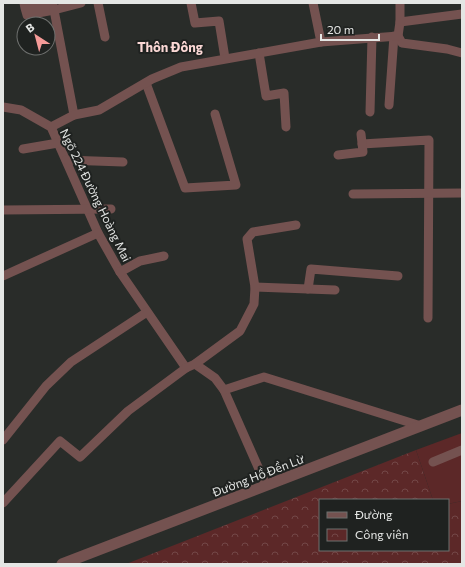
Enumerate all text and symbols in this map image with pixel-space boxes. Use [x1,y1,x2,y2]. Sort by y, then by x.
north arrow [16,16,56,56]
scale bar [321,16,379,42]
text: B [23,20,37,35]
text: 20 m [327,22,354,36]
district label: Thôn Đông [137,39,203,55]
street label: Ngõ 224 Đường Hoàng Mai [58,126,134,264]
street label: Đường Hồ Đền Lừ [209,451,306,499]
legend [319,499,449,551]
text: Đường [354,507,393,521]
text: Công viên [355,527,409,541]

